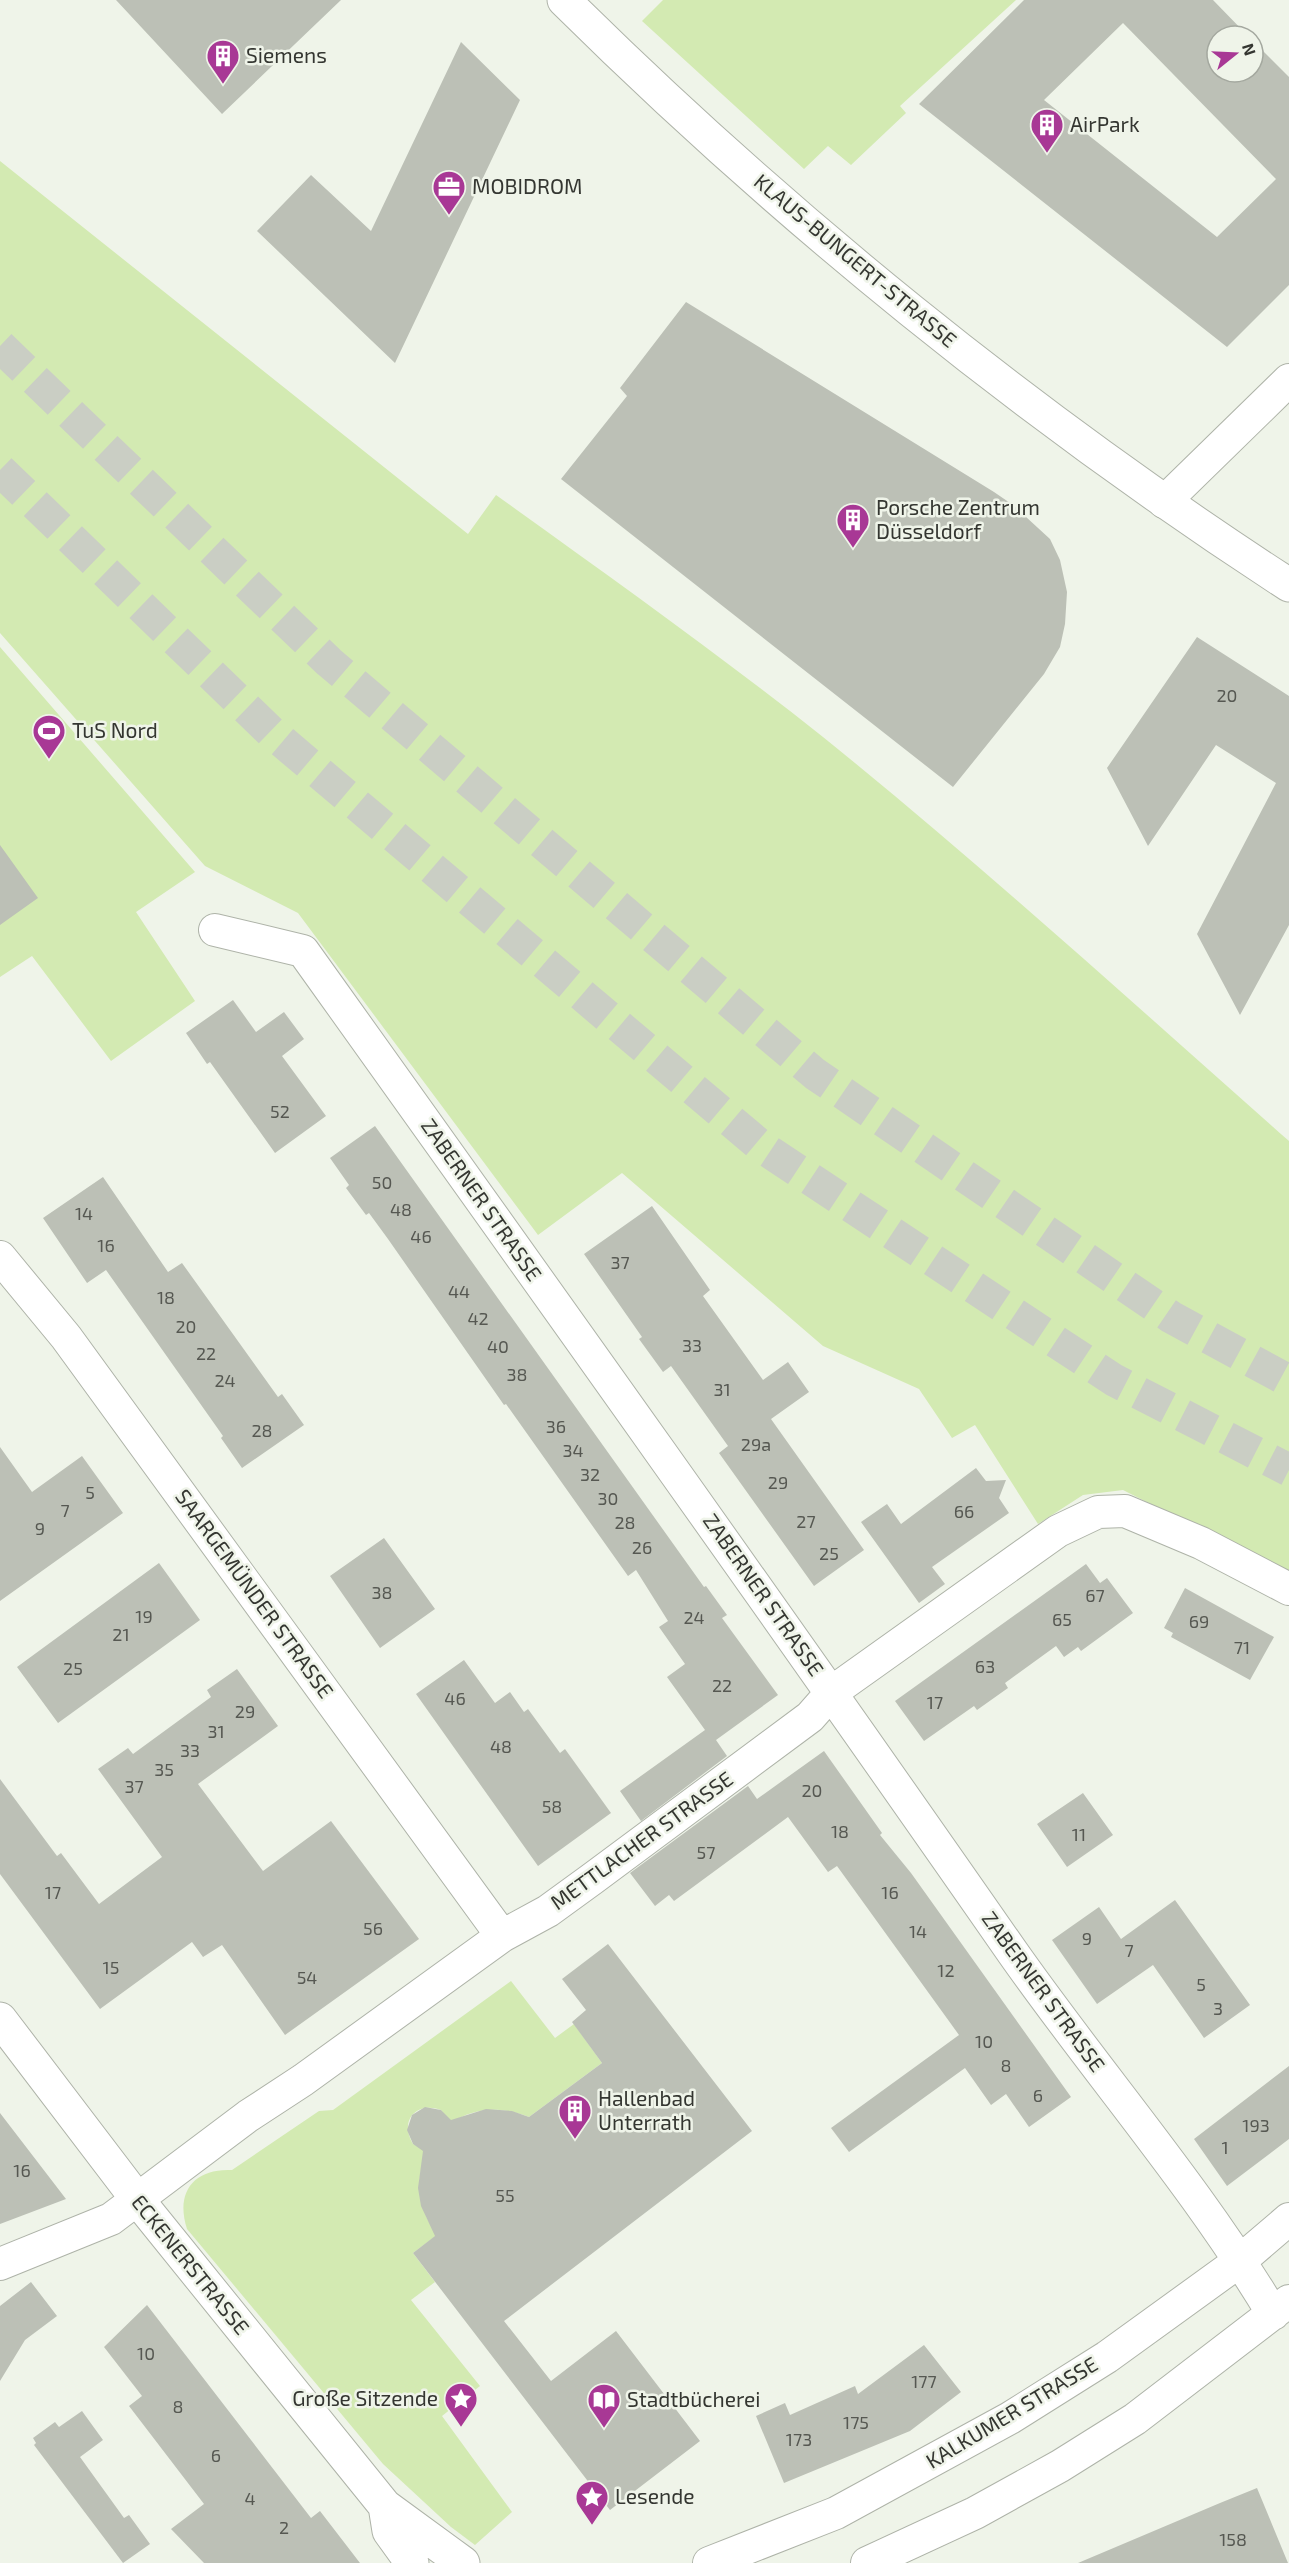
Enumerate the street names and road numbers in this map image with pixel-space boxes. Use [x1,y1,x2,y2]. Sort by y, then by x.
street label: KLAUS-BUNGERT-STRASSE [750,168,962,352]
street label: ZABERNER STRASSE [417,1113,548,1285]
street label: SAARGEMÜNDER STRASSE [171,1484,339,1702]
street label: ZABERNER STRASSE [699,1508,830,1680]
street label: METTLACHER STRASSE [545,1765,737,1914]
street label: ZABERNER STRASSE [978,1906,1111,2076]
street label: ECKENERSTRASSE [127,2189,255,2339]
street label: KALKUMER STRASSE [921,2351,1102,2473]

